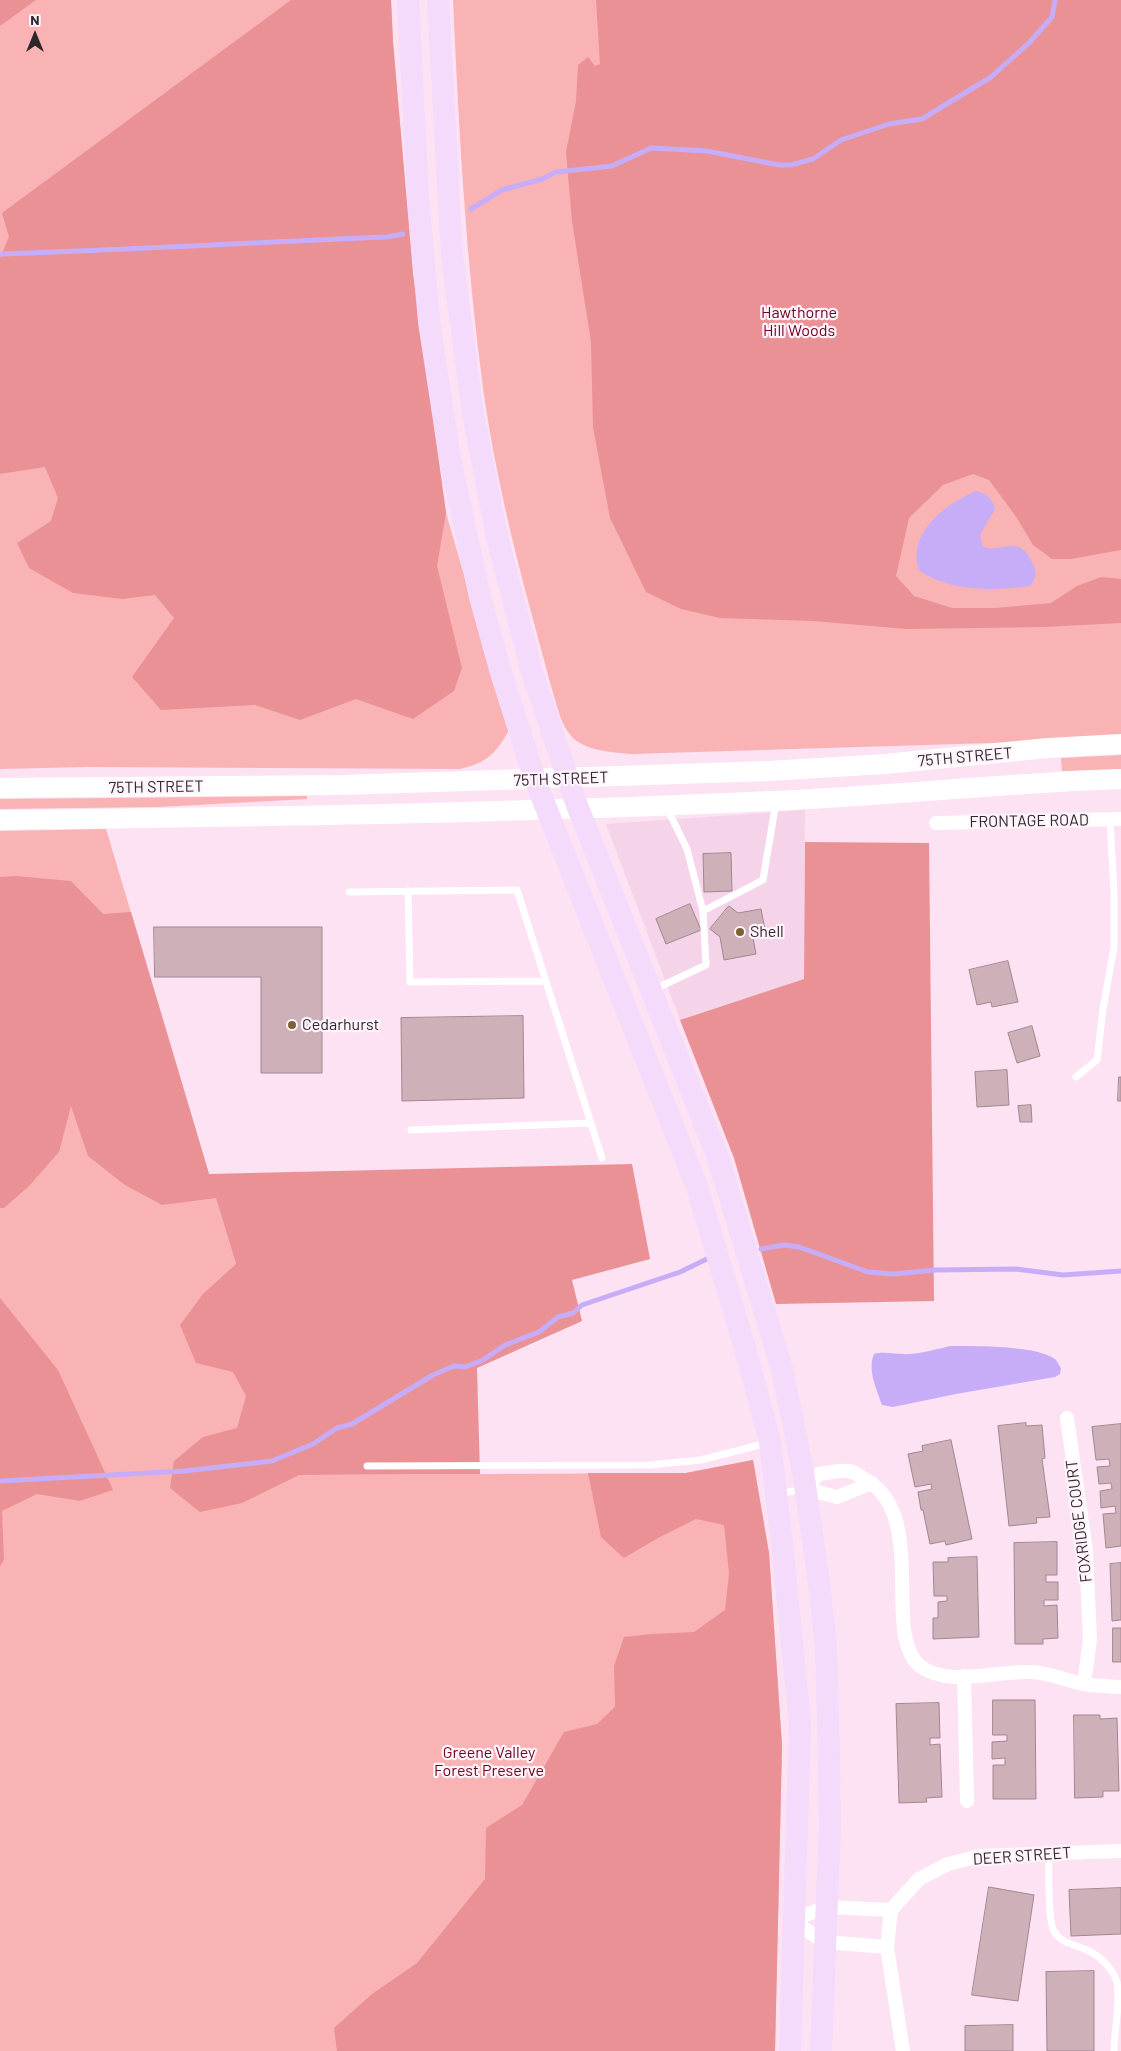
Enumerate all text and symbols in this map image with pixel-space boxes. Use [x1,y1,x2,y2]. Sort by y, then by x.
north arrow [10,10,60,60]
text: N [30,11,40,28]
park label: Hawthorne Hill Woods [761,303,837,341]
street label: 75TH STREET [917,743,1013,771]
street label: 75TH STREET [513,768,609,790]
street label: 75TH STREET [108,777,204,797]
street label: FRONTAGE ROAD [969,810,1089,832]
place label: Shell [750,922,784,942]
marker: Shell [734,926,746,938]
place label: Cedarhurst [302,1015,379,1035]
marker: Cedarhurst [286,1019,298,1031]
street label: FOXRIDGE COURT [1062,1458,1096,1584]
park label: Greene Valley Forest Preserve [434,1743,544,1781]
street label: DEER STREET [972,1843,1072,1869]

